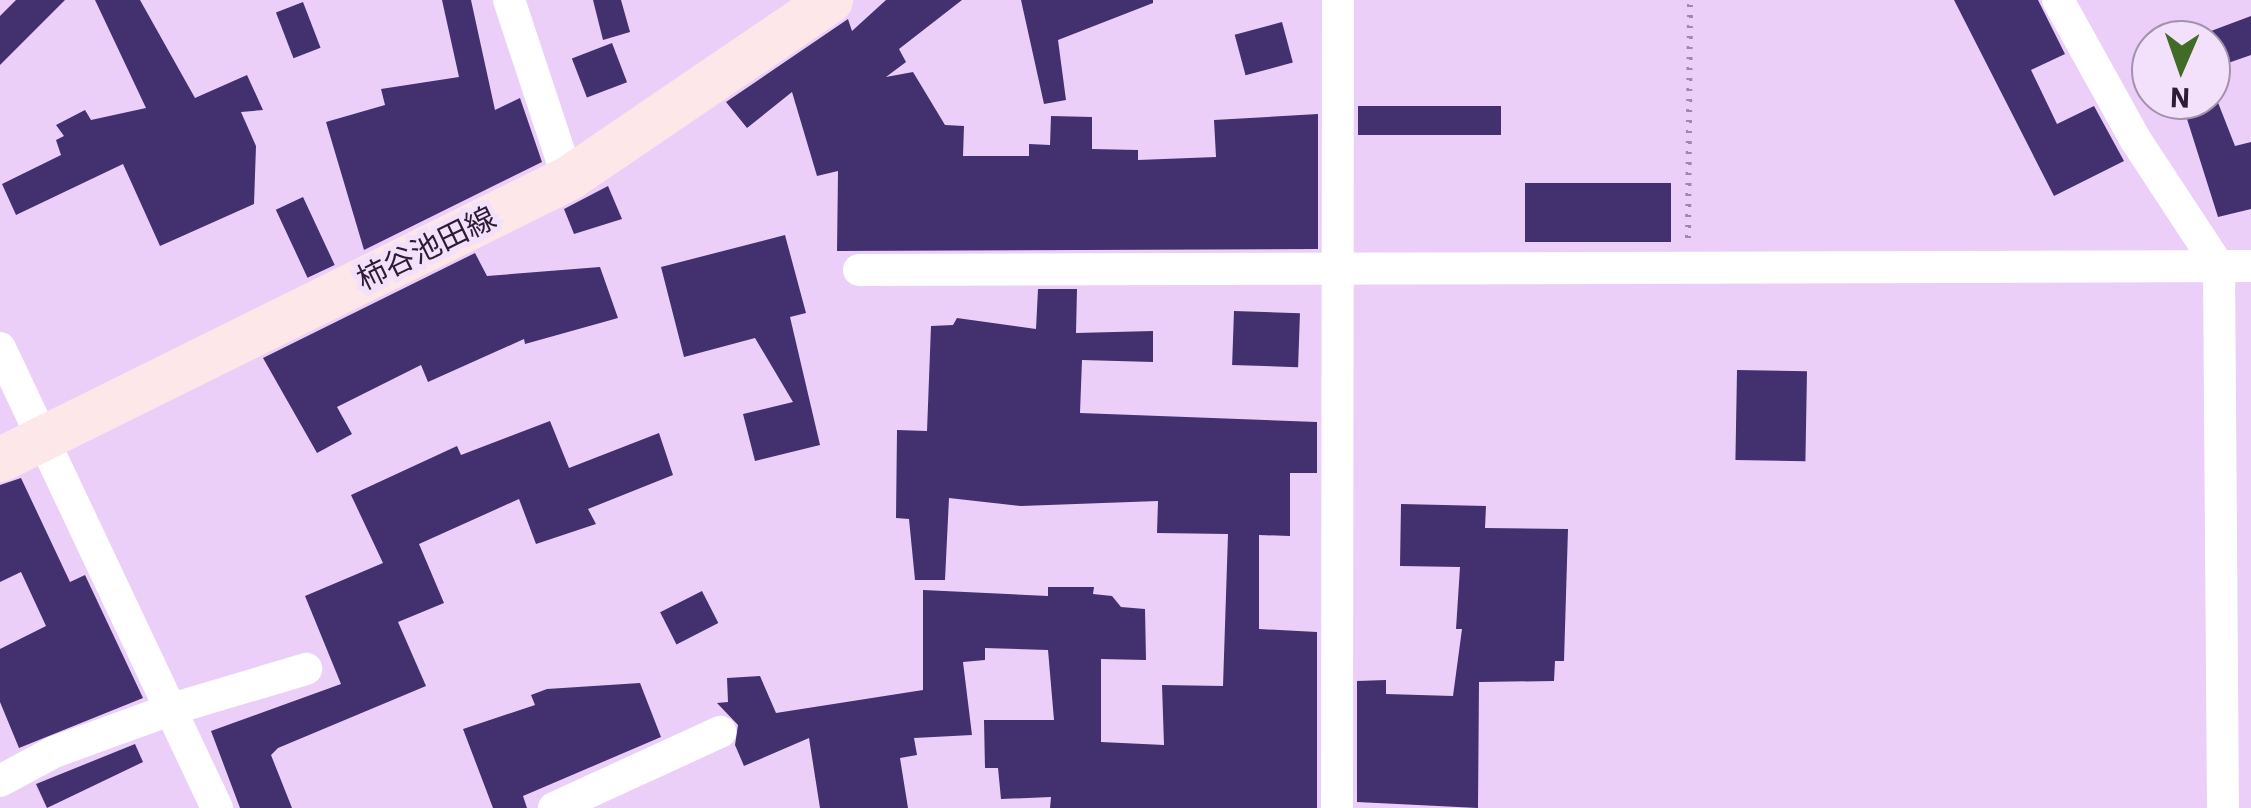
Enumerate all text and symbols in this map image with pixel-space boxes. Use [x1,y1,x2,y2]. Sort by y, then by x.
north arrow [2131,20,2231,120]
text: N [2169,80,2191,117]
street label: 柿谷池田線 [351,199,501,297]

